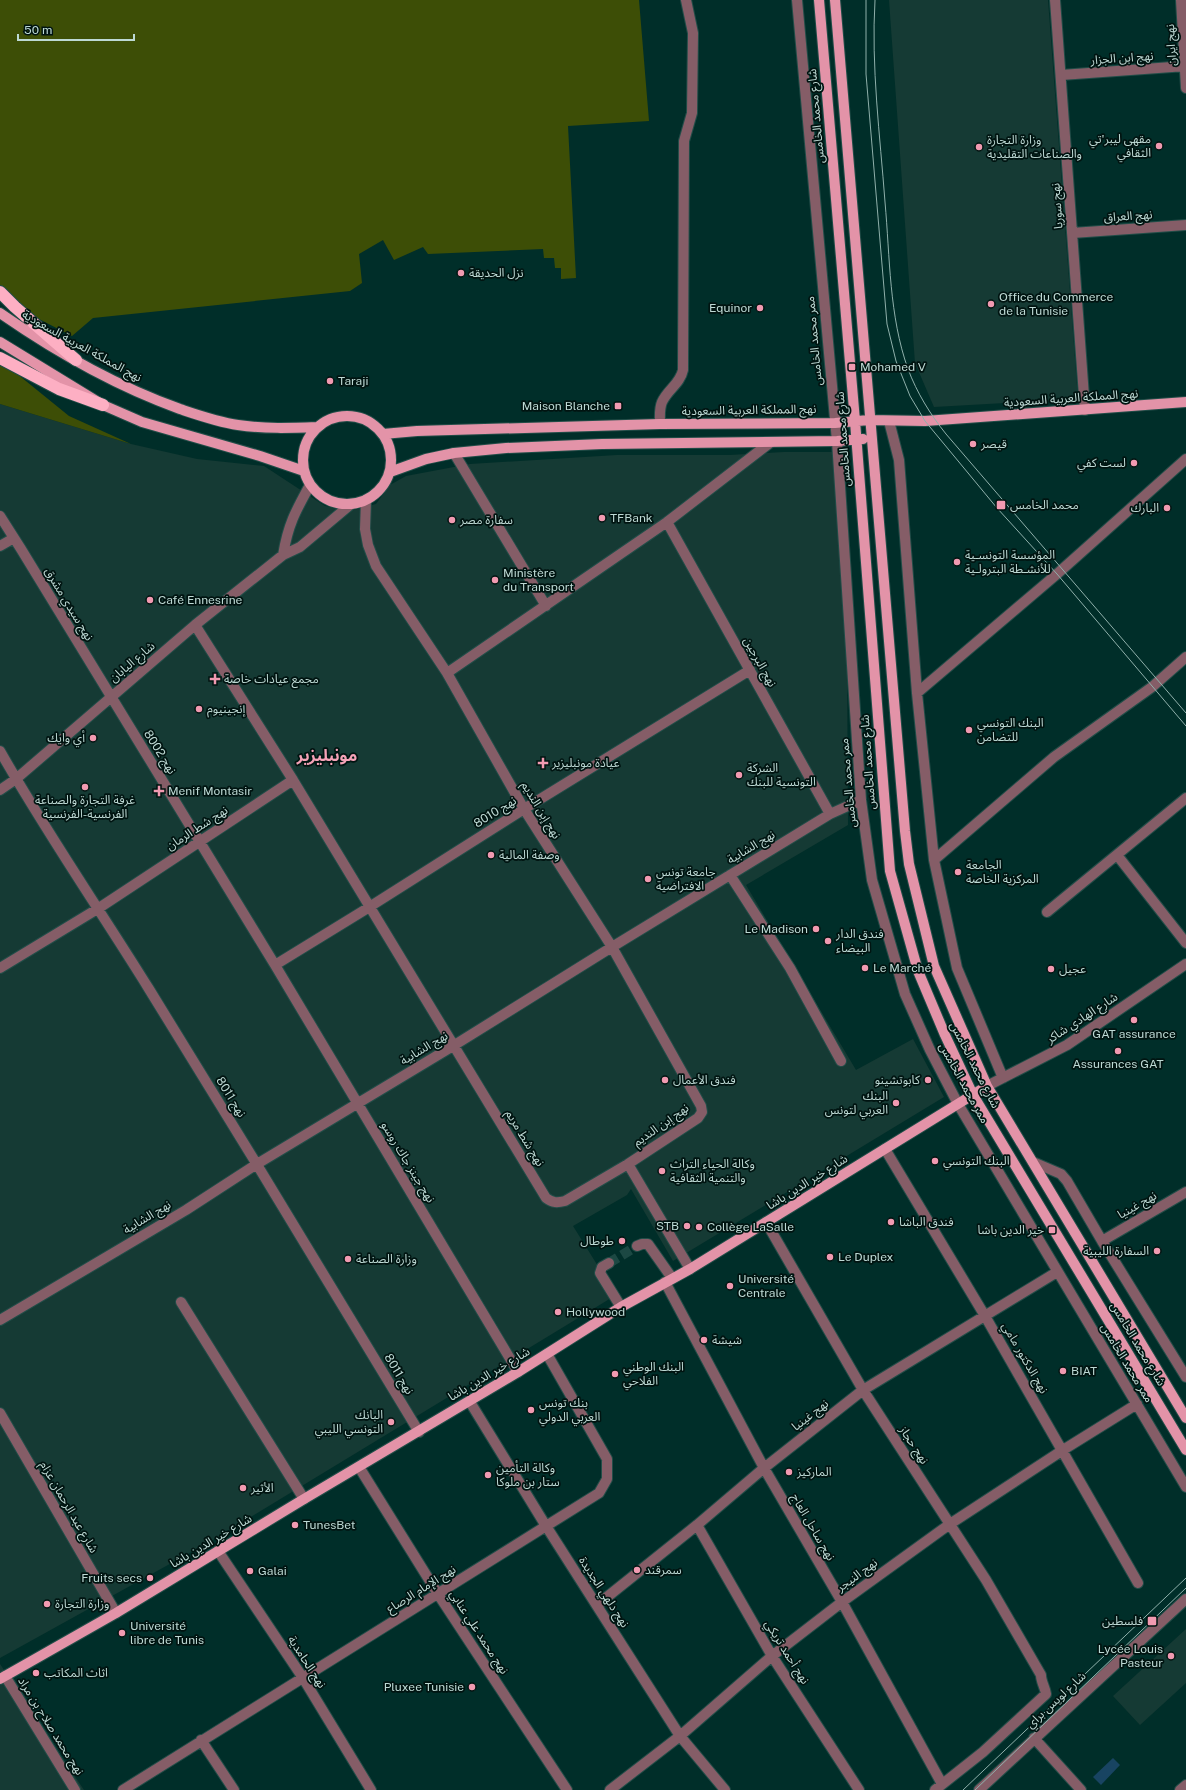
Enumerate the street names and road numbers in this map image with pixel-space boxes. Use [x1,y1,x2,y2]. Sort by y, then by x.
street label: نهج ايران [1163,24,1181,66]
street label: نهج ابن الجزار [1089,49,1154,69]
street label: شارع محمد الخامس [805,68,829,164]
street label: نهج سوريا [1048,182,1068,230]
street label: نهج العراق [1103,207,1153,227]
street label: ممر محمد الخامس [803,296,825,386]
street label: نهج المملكة العربية السعودية [19,307,144,387]
street label: نهج المملكة العربية السعودية [1003,386,1139,412]
street label: شارع محمد الخامس [833,391,855,487]
street label: نهج المملكة العربية السعودية [682,402,816,420]
street label: نهج سيدي مشرق [39,565,96,644]
street label: نهج البرجين [739,635,779,690]
street label: شارع اليابان [106,639,159,687]
street label: شارع محمد الخامس [858,714,880,810]
street label: نهج 8002 [139,727,179,778]
street label: ممر محمد الخامس [837,738,859,828]
street label: نهج إبن النديم [517,779,564,842]
street label: نهج 8010 [471,794,520,832]
street label: نهج شط الرمان [164,803,231,855]
street label: نهج الشابية [725,827,778,868]
street label: شارع الهادي شاكر [1043,990,1122,1049]
street label: شارع محمد الخامس [945,1019,1003,1111]
street label: نهج الشابية [398,1028,451,1069]
street label: ممر محمد الخامس [936,1040,992,1126]
street label: نهج 8011 [211,1074,249,1121]
street label: نهج إبن النديم [631,1101,693,1151]
street label: نهج شط مريم [501,1107,547,1170]
street label: نهج جينز جاك روسو [377,1119,438,1206]
street label: شارع خير الدين باشا [764,1151,851,1214]
street label: نهج غينيا [1115,1188,1160,1223]
street label: نهج الشابية [121,1197,174,1238]
street label: شارع محمد الخامس [1106,1300,1168,1389]
street label: نهج الدكتور مامي [997,1320,1051,1397]
street label: ممر محمد الخامس [1098,1321,1156,1405]
street label: شارع خير الدين باشا [446,1344,533,1406]
street label: نهج 8011 [380,1351,417,1398]
street label: نهج غينيا [789,1396,832,1435]
street label: نهج حجاز [894,1422,931,1468]
street label: شارع عبد الرحمان عزام [35,1459,101,1556]
street label: نهج ساحل العاج [786,1491,838,1564]
street label: شارع خير الدين باشا [168,1511,255,1573]
street label: نهج دلهي الجديدة [574,1554,632,1632]
street label: نهج النيجر [833,1556,881,1597]
street label: نهج الإمام الرصاع [384,1562,459,1618]
street label: نهج محمد علي عنابي [444,1587,511,1678]
street label: نهج أحمد تريكي [759,1617,813,1688]
street label: نهج الحامدية [283,1633,329,1692]
street label: شارع لويس براي [1023,1669,1091,1733]
street label: نهج محمد صلاح بن مراد [13,1674,87,1779]

